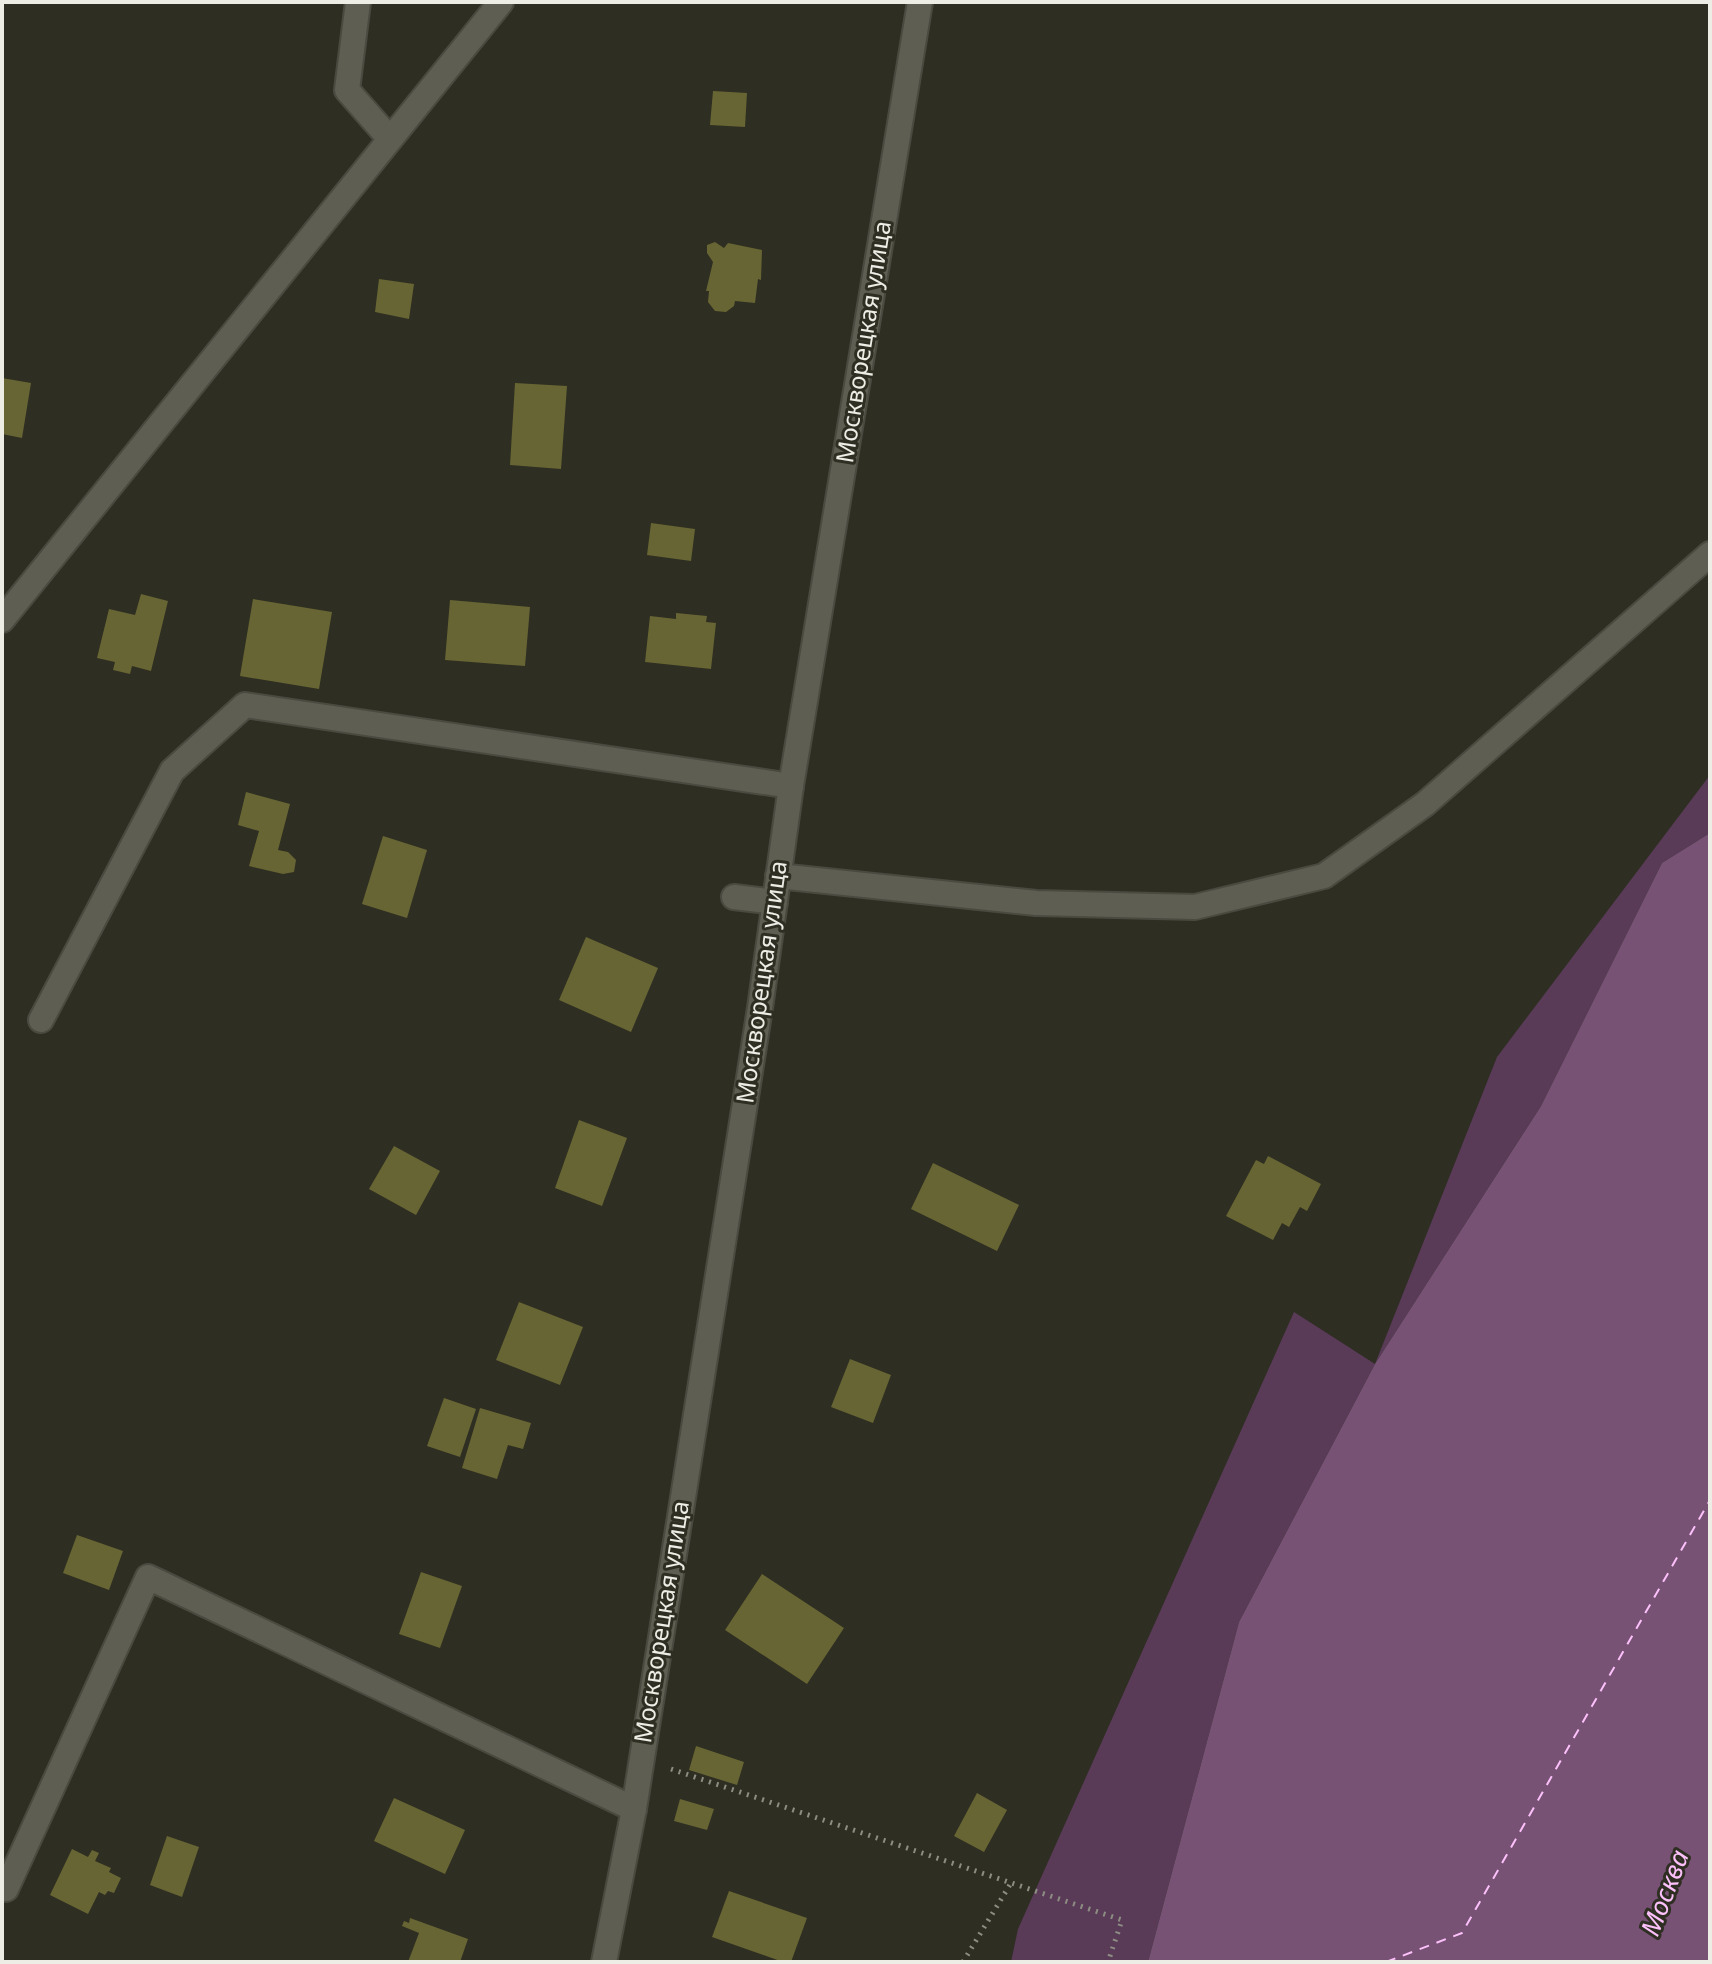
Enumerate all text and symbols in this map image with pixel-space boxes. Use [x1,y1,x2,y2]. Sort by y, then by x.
street label: Москворецкая улица [827,218,898,465]
street label: Москворецкая улица [727,858,794,1105]
street label: Москворецкая улица [625,1498,696,1745]
water label: Москва [1631,1844,1697,1941]

